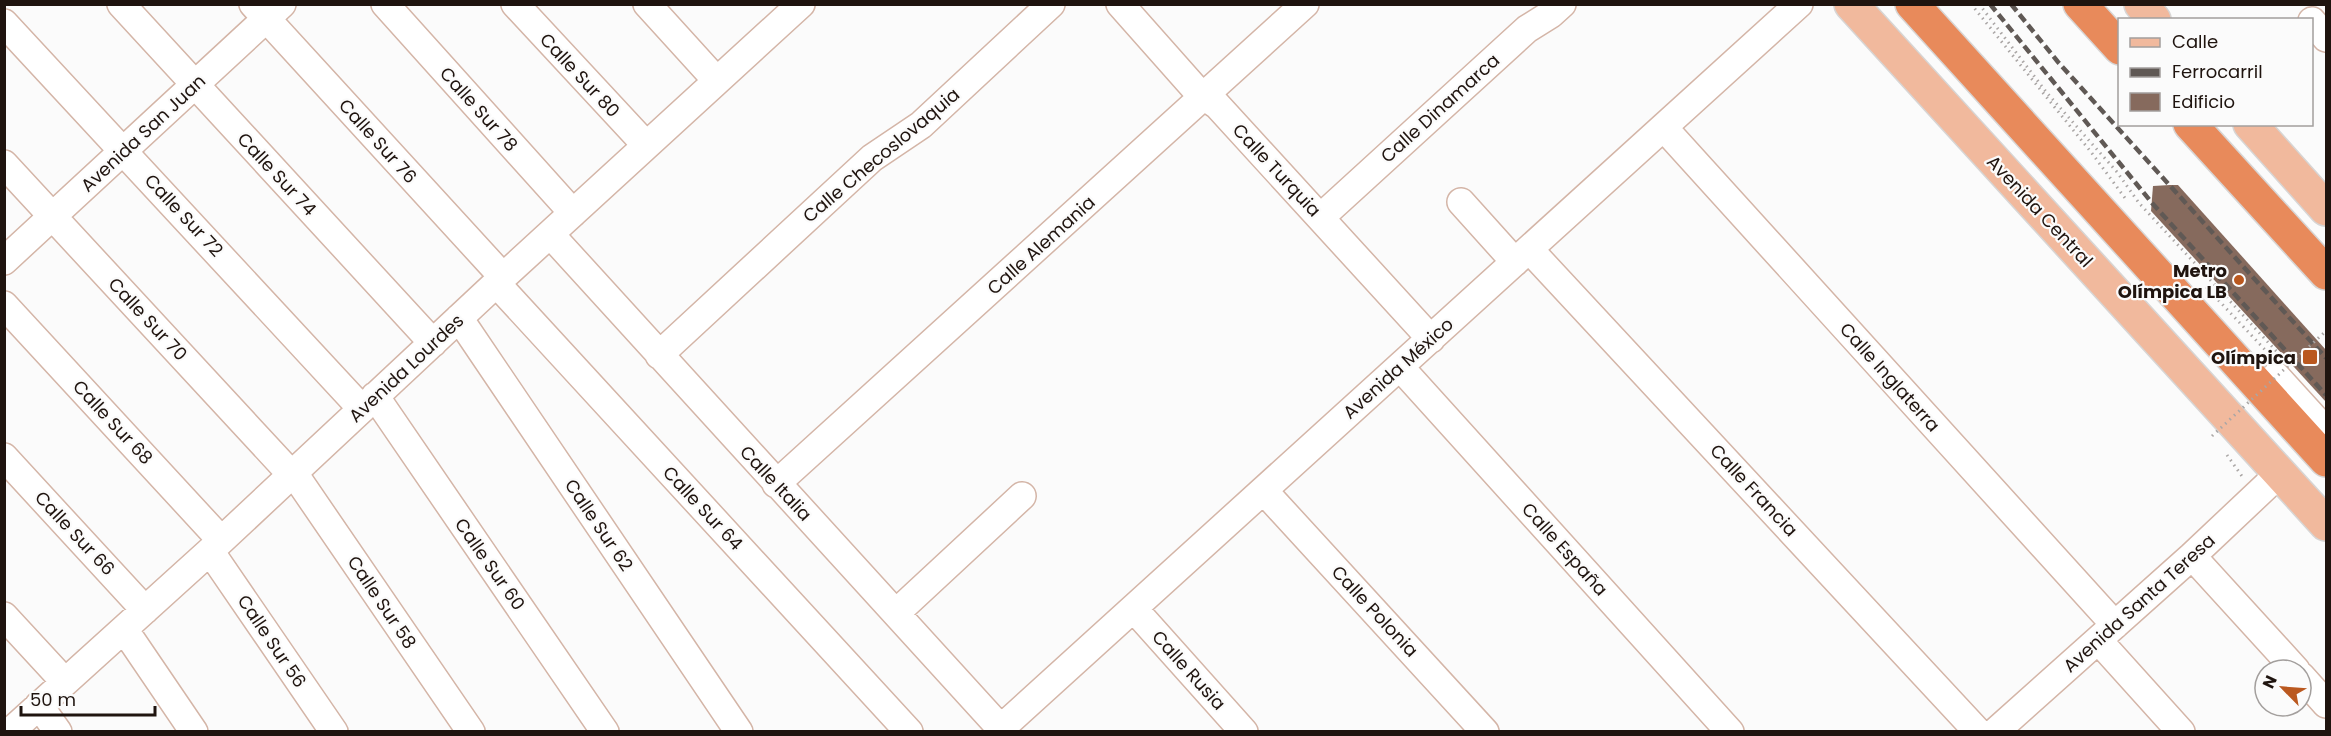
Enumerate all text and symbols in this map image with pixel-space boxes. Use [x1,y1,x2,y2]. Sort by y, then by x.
legend [2118,18,2313,126]
street label: Calle Sur 80 [534,27,626,123]
text: Calle [2172,29,2218,54]
street label: Calle Dinamarca [1375,48,1505,168]
text: Ferrocarril [2172,59,2263,84]
street label: Calle Sur 78 [434,61,524,157]
street label: Avenida San Juan [75,69,211,197]
street label: Calle Checoslovaquia [797,82,965,228]
text: Edificio [2172,89,2235,114]
street label: Calle Sur 76 [333,93,423,189]
street label: Calle Turquia [1227,118,1327,222]
street label: Calle Sur 74 [232,127,322,221]
street label: Avenida Central [1981,149,2099,273]
street label: Calle Sur 72 [139,168,229,262]
street label: Calle Alemania [982,190,1100,300]
place label: Metro Olímpica LB [2118,258,2227,304]
street label: Calle Sur 70 [103,272,193,366]
marker: Metro Olímpica LB [2232,273,2246,287]
street label: Avenida Lourdes [343,308,469,428]
street label: Avenida México [1337,312,1459,424]
street label: Calle Inglaterra [1834,317,1946,437]
place label: Olímpica [2211,345,2296,370]
marker: Olímpica [2301,348,2319,366]
street label: Calle Sur 68 [67,374,159,470]
street label: Calle Francia [1705,438,1803,542]
street label: Calle Italia [734,440,818,526]
street label: Calle Sur 64 [657,460,749,556]
street label: Calle Sur 62 [559,474,639,576]
street label: Calle Sur 66 [29,485,121,581]
street label: Calle España [1516,497,1614,601]
street label: Calle Sur 60 [449,513,531,615]
street label: Avenida Santa Teresa [2058,528,2220,678]
street label: Calle Sur 58 [342,551,422,653]
street label: Calle Polonia [1326,560,1424,662]
street label: Calle Sur 56 [232,590,312,692]
street label: Calle Rusia [1146,625,1232,715]
north arrow [2253,658,2313,718]
text: N [2257,672,2283,692]
scale bar [21,679,154,717]
text: 50 m [30,687,76,712]

